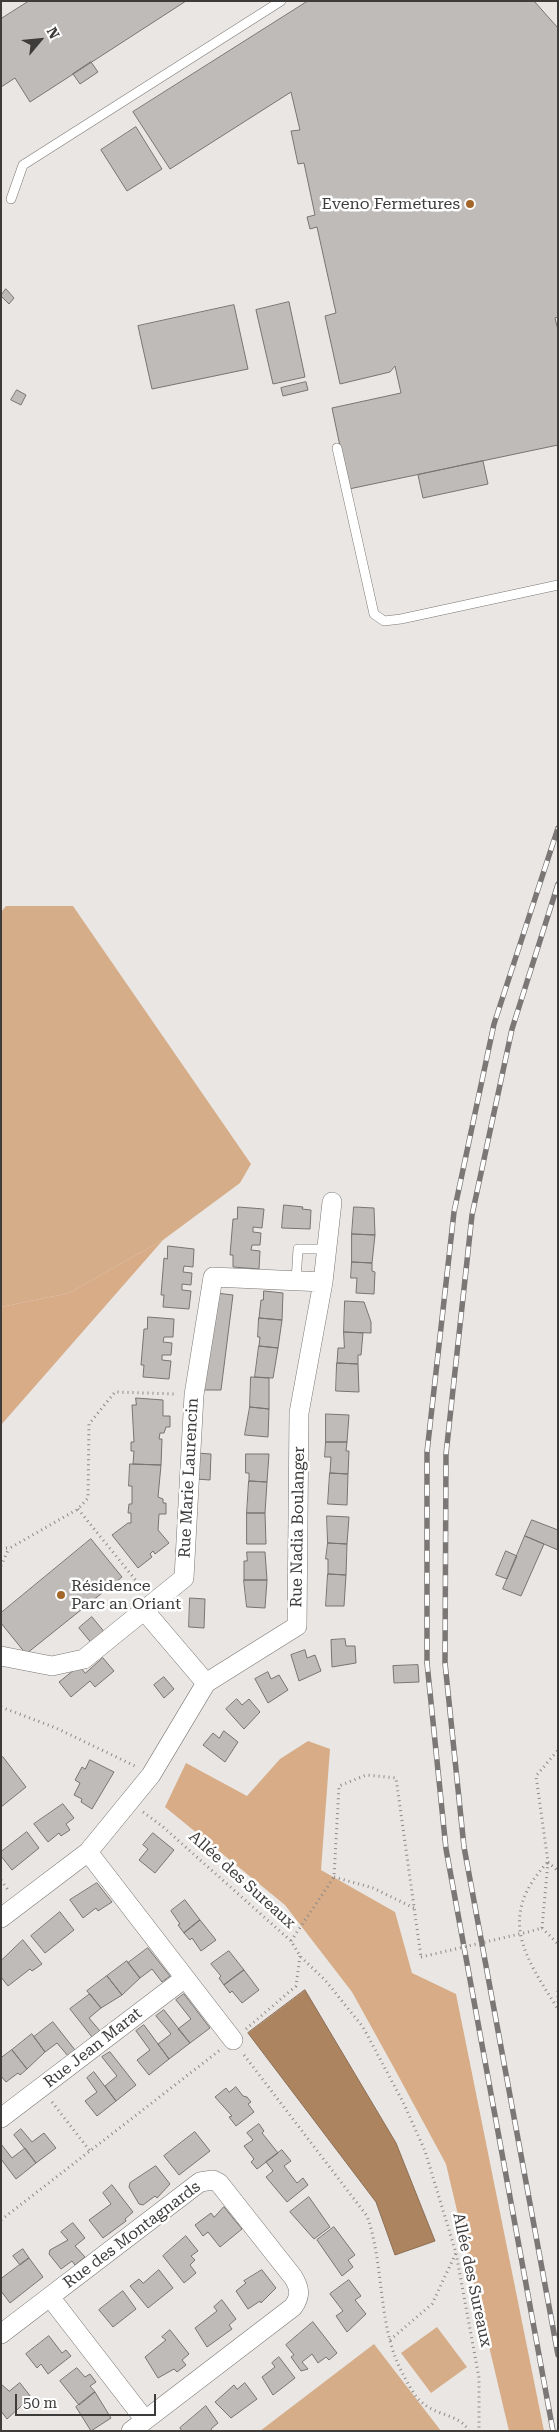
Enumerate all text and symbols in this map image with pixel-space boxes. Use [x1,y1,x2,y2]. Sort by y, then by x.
north arrow [15,15,65,65]
text: N [44,24,63,41]
place label: Eveno Fermetures [322,194,460,214]
marker: Eveno Fermetures [464,198,476,210]
street label: Rue Marie Laurencin [175,1397,203,1559]
street label: Rue Nadia Boulanger [287,1446,309,1608]
place label: Résidence Parc an Oriant [71,1576,181,1614]
marker: Résidence Parc an Oriant [55,1589,67,1601]
street label: Allée des Sureaux [185,1827,299,1933]
street label: Rue Jean Marat [40,2004,146,2092]
street label: Rue des Montagnards [60,2177,204,2293]
street label: Allée des Sureaux [448,2211,496,2349]
scale bar [18,2384,159,2416]
text: 50 m [23,2394,57,2412]

